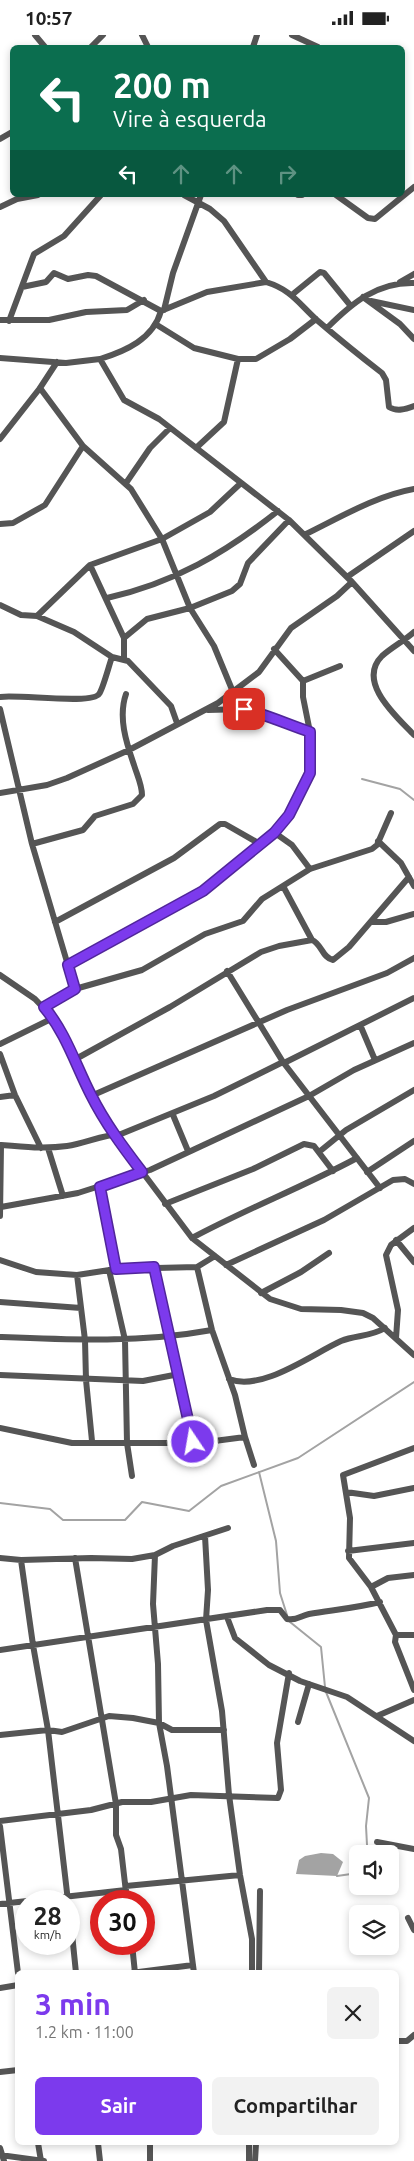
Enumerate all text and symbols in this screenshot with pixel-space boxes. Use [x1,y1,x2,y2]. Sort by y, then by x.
text: 10:57 [25,7,73,29]
icon: left [30,65,95,130]
text: 200 m [113,65,211,105]
text: Vire à esquerda [113,106,267,131]
icon: left [114,160,142,188]
icon: ahead [167,160,195,188]
icon: ahead [220,160,248,188]
icon: right [273,160,301,188]
pin [223,688,265,730]
icon: arrive [230,695,258,723]
position arrow [166,1415,218,1467]
map controls [349,1845,399,1955]
button: sound [349,1845,399,1895]
speed limit sign: 30 [90,1890,155,1955]
text: 28 [33,1902,62,1930]
button: layers [349,1905,399,1955]
text: km/h [34,1928,61,1941]
text: 3 min [35,1987,111,2021]
button: close [327,1987,379,2039]
text: 1.2 km · 11:00 [35,2023,134,2041]
button: Sair [35,2077,202,2135]
button: Compartilhar [212,2077,379,2135]

